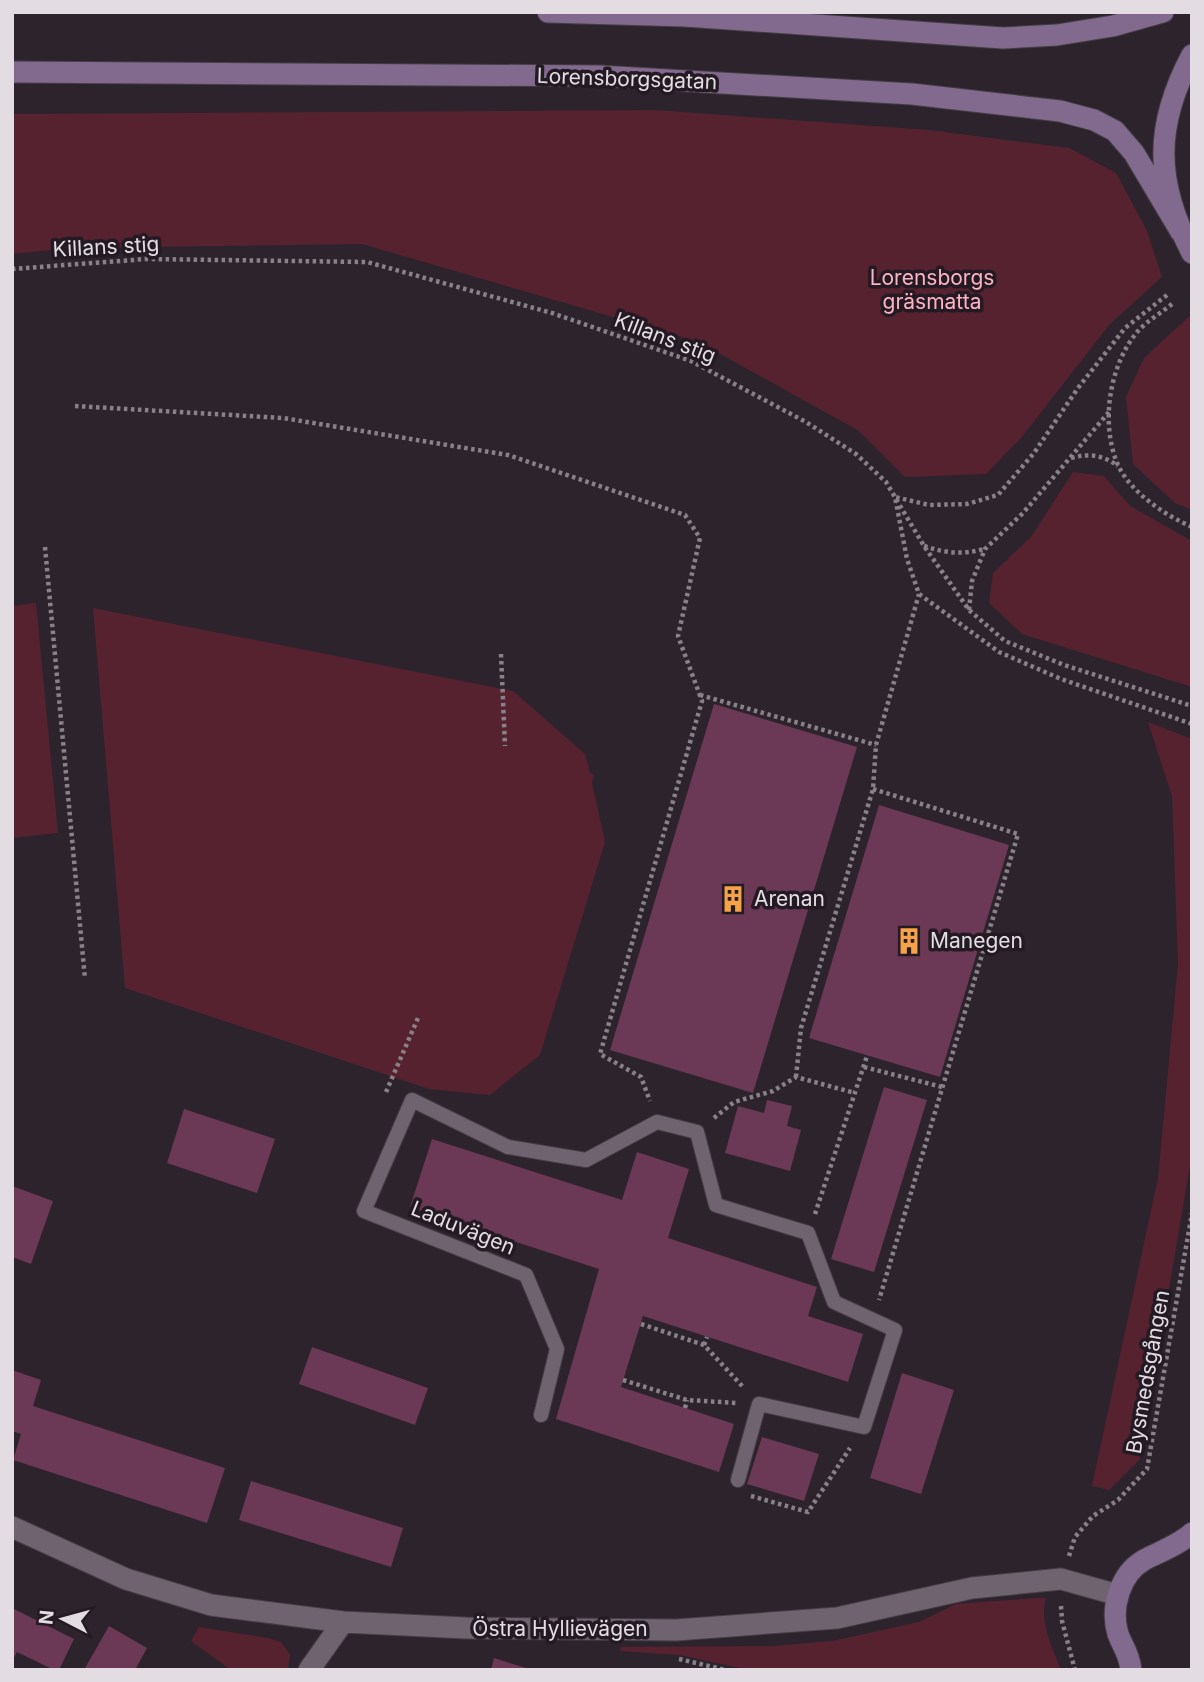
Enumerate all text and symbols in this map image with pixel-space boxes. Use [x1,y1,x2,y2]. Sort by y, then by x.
street label: Lorensborgsgatan [536,63,718,94]
street label: Killans stig [52,231,160,262]
park label: Lorensborgs gräsmatta [870,265,994,314]
street label: Killans stig [611,307,720,368]
building icon: Arenan [718,884,748,914]
place label: Arenan [754,886,825,911]
building icon: Manegen [894,926,924,956]
place label: Manegen [930,928,1023,953]
street label: Laduvägen [408,1195,519,1260]
street label: Bysmedsgången [1121,1288,1174,1456]
north arrow [28,1584,98,1654]
text: N [34,1609,59,1626]
street label: Östra Hyllievägen [472,1616,648,1641]

